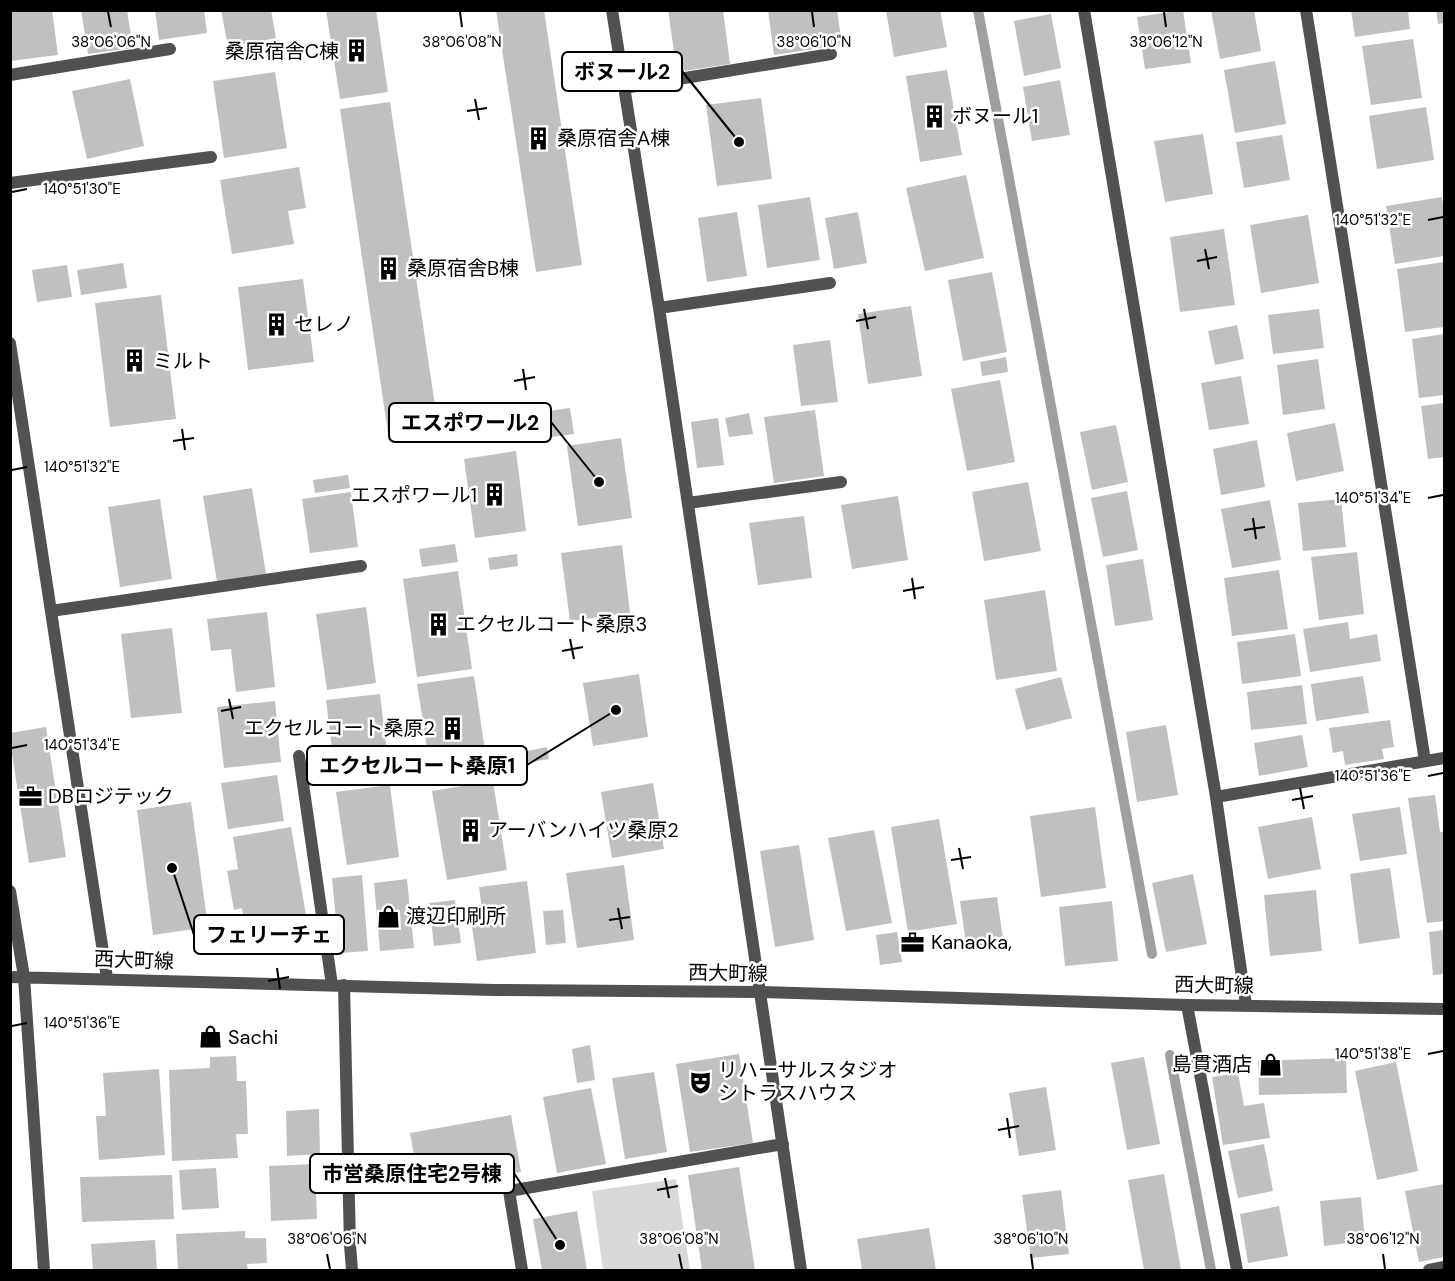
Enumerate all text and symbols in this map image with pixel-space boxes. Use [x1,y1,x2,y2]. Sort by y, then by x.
text: 38°06'06"N [71,32,151,52]
text: 38°06'08"N [422,32,502,52]
text: 38°06'10"N [777,32,851,52]
text: 38°06'12"N [1129,32,1203,52]
place label: 桑原宿舎C棟 [225,38,339,64]
building icon: 桑原宿舎C棟 [344,38,370,64]
callout: ボヌール2 [562,52,682,91]
text: ボヌール2 [574,58,670,86]
building icon: ボヌール1 [921,103,947,129]
place label: ボヌール1 [952,103,1038,129]
building icon: 桑原宿舎A棟 [526,125,552,151]
place label: 桑原宿舎A棟 [557,125,670,151]
text: 140°51'30"E [43,179,121,199]
text: 140°51'32"E [1335,210,1411,230]
building icon: 桑原宿舎B棟 [376,255,402,281]
place label: 桑原宿舎B棟 [407,255,519,281]
building icon: セレノ [263,311,289,337]
place label: セレノ [294,311,354,337]
building icon: ミルト [122,348,148,374]
place label: ミルト [153,348,213,374]
callout: エスポワール2 [389,403,551,442]
text: エスポワール2 [401,409,539,437]
text: 140°51'32"E [44,457,120,477]
place label: エスポワール1 [351,482,477,508]
building icon: エスポワール1 [482,482,508,508]
text: 140°51'34"E [1335,488,1411,508]
building icon: エクセルコート桑原3 [425,611,451,637]
place label: エクセルコート桑原3 [456,611,647,637]
place label: エクセルコート桑原2 [244,715,435,741]
building icon: エクセルコート桑原2 [440,715,466,741]
text: 140°51'34"E [44,735,120,755]
callout: エクセルコート桑原1 [307,746,527,785]
text: エクセルコート桑原1 [319,752,515,780]
text: 140°51'36"E [1335,766,1411,786]
office icon: DBロジテック [17,783,43,809]
place label: DBロジテック [48,783,174,809]
building icon: アーバンハイツ桑原2 [457,817,483,843]
place label: アーバンハイツ桑原2 [488,817,679,843]
shop icon: 渡辺印刷所 [375,903,401,929]
place label: 渡辺印刷所 [406,903,506,929]
callout: フェリーチェ [194,915,344,954]
text: フェリーチェ [206,921,332,949]
office icon: Kanaoka, [900,929,926,955]
place label: Kanaoka, [931,929,1012,955]
street label: 西大町線 [94,946,174,974]
street label: 西大町線 [688,959,768,987]
street label: 西大町線 [1174,971,1254,999]
text: 140°51'36"E [44,1013,120,1033]
shop icon: Sachi [197,1024,223,1050]
place label: Sachi [228,1024,278,1050]
text: 140°51'38"E [1335,1044,1411,1064]
place label: 島貫酒店 [1172,1051,1252,1077]
shop icon: 島貫酒店 [1257,1051,1283,1077]
place label: リハーサルスタジオ シトラスハウス [718,1057,898,1106]
theatre icon: リハーサルスタジオ シトラスハウス [687,1069,713,1095]
callout: 市営桑原住宅2号棟 [310,1154,514,1193]
text: 市営桑原住宅2号棟 [322,1160,502,1188]
text: 38°06'06"N [287,1229,367,1249]
text: 38°06'08"N [639,1229,719,1249]
text: 38°06'10"N [994,1229,1068,1249]
text: 38°06'12"N [1346,1229,1420,1249]

